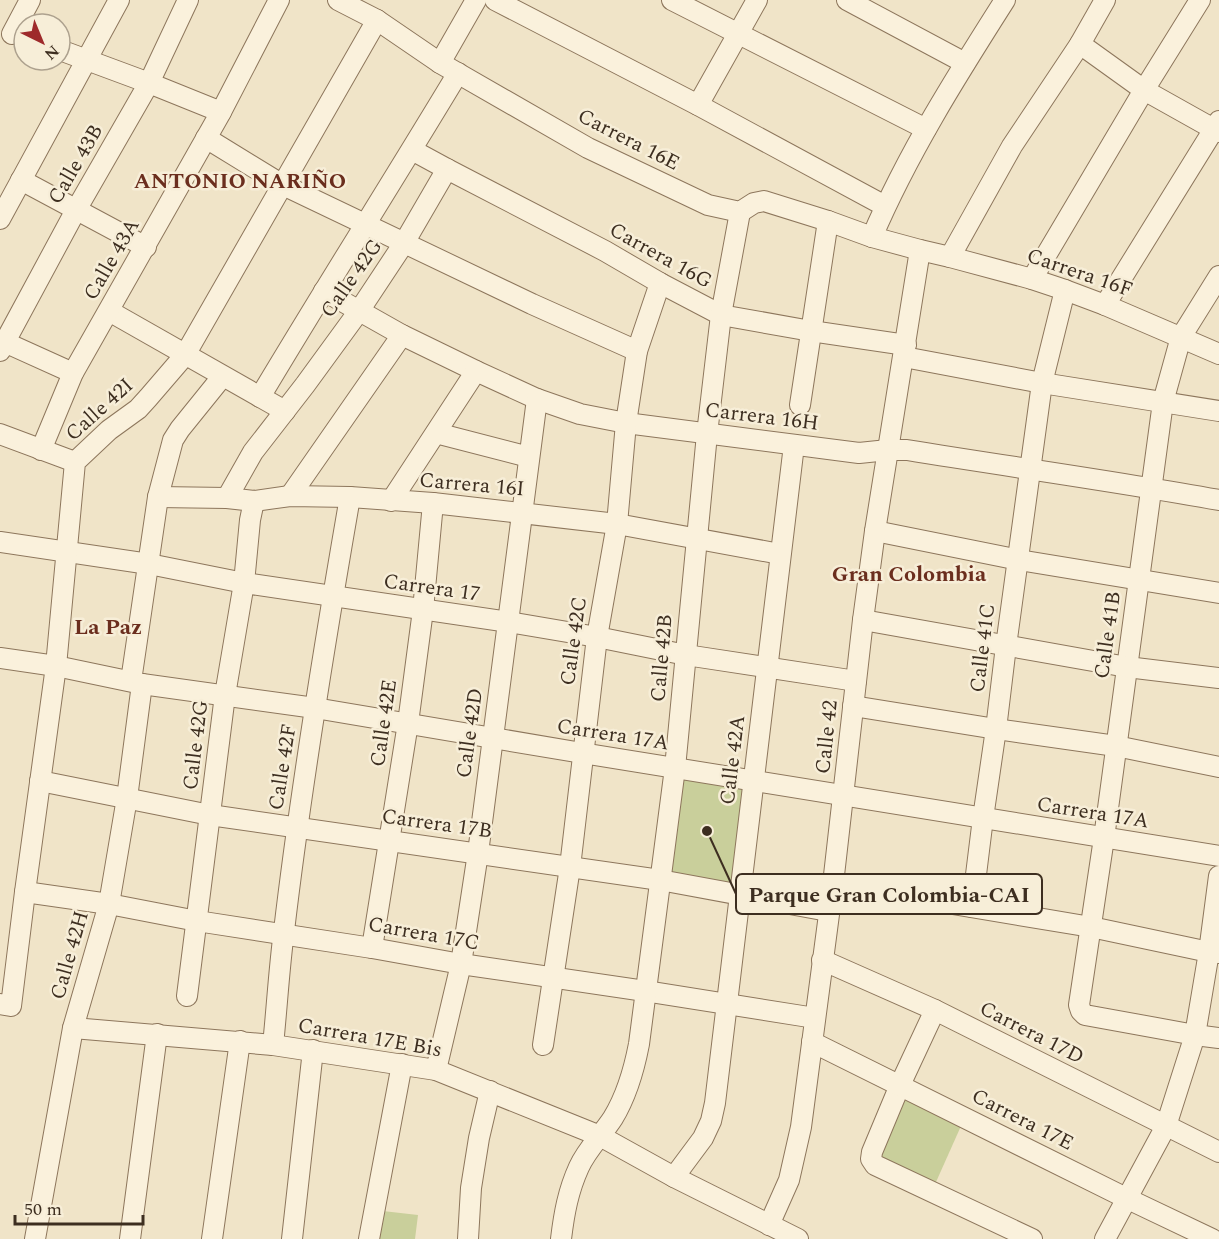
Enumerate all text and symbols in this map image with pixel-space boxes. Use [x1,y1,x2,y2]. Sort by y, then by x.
north arrow [12,12,72,72]
text: N [39,39,65,65]
street label: Carrera 16E [572,100,685,179]
street label: Calle 43B [40,118,112,211]
district label: ANTONIO NARIÑO [134,165,346,198]
street label: Calle 43A [76,212,148,306]
street label: Carrera 16G [603,214,718,297]
street label: Calle 42G [313,232,391,325]
street label: Carrera 16F [1022,240,1137,306]
street label: Calle 42I [58,370,141,449]
street label: Carrera 16H [703,394,821,440]
street label: Carrera 16I [418,464,526,506]
district label: Gran Colombia [832,558,987,591]
street label: Carrera 17 [381,565,482,611]
street label: Calle 41B [1086,589,1130,681]
street label: Calle 42C [552,595,596,688]
street label: Calle 41C [962,602,1004,694]
district label: La Paz [74,611,142,644]
street label: Calle 42B [642,613,682,703]
street label: Calle 42E [362,677,406,769]
street label: Calle 42D [448,686,492,780]
street label: Calle 42G [175,698,217,792]
street label: Calle 42 [807,699,847,776]
street label: Carrera 17A [554,710,671,760]
street label: Calle 42A [712,713,754,807]
street label: Calle 42F [260,722,306,813]
street label: Carrera 17A [1034,788,1151,838]
street label: Carrera 17B [380,800,494,848]
callout: Parque Gran Colombia-CAI [736,874,1042,914]
text: Parque Gran Colombia-CAI [748,879,1030,912]
street label: Calle 42H [42,907,98,1004]
street label: Carrera 17C [366,908,482,960]
street label: Carrera 17D [974,993,1089,1073]
street label: Carrera 17E Bis [295,1010,444,1066]
street label: Carrera 17E [966,1080,1079,1159]
scale bar [15,1188,142,1226]
text: 50 m [24,1196,62,1223]

